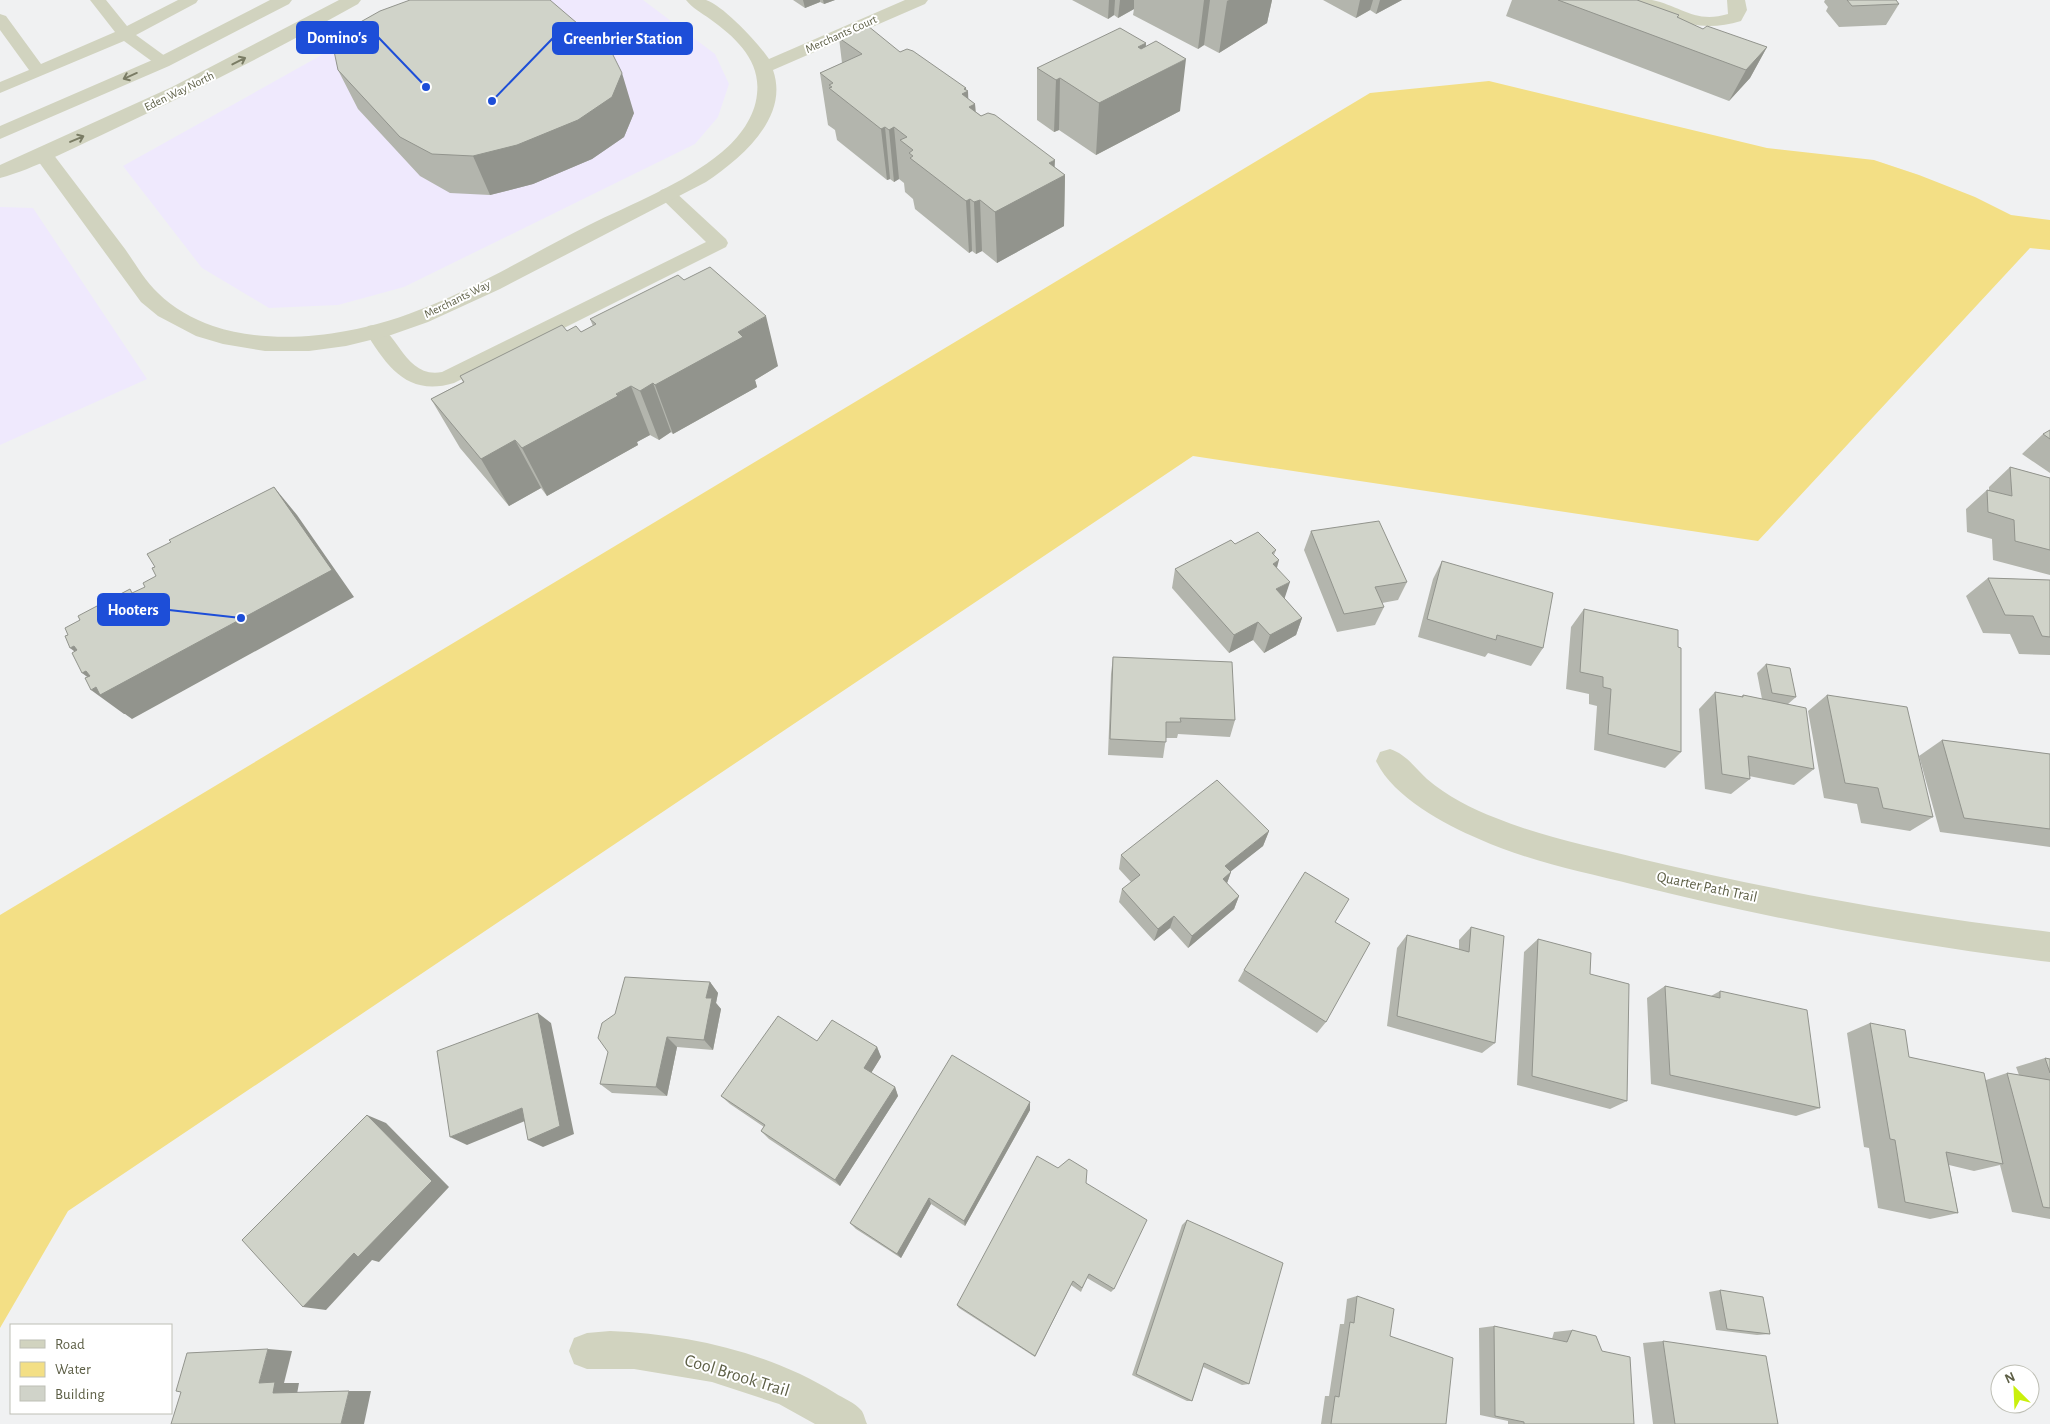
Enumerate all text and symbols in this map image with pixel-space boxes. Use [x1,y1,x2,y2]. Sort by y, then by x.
street label: Merchants Court [803,13,879,55]
callout: Domino's [297,22,378,53]
callout: Greenbrier Station [553,23,692,54]
text: Domino's [307,30,367,46]
text: Greenbrier Station [564,31,682,47]
one-way arrow [232,56,247,66]
street label: Eden Way North [142,69,216,114]
one-way arrow [123,72,138,82]
one-way arrow [69,133,84,143]
street label: Merchants Way [422,278,492,321]
callout: Hooters [98,594,169,625]
text: Hooters [107,602,159,618]
street label: Quarter Path Trail [1655,869,1759,905]
legend [10,1324,172,1414]
text: Road [55,1337,85,1352]
street label: Cool Brook Trail [682,1352,792,1400]
text: Water [55,1362,91,1377]
north arrow [1990,1364,2040,1414]
text: N [2003,1370,2017,1386]
text: Building [55,1387,105,1402]

